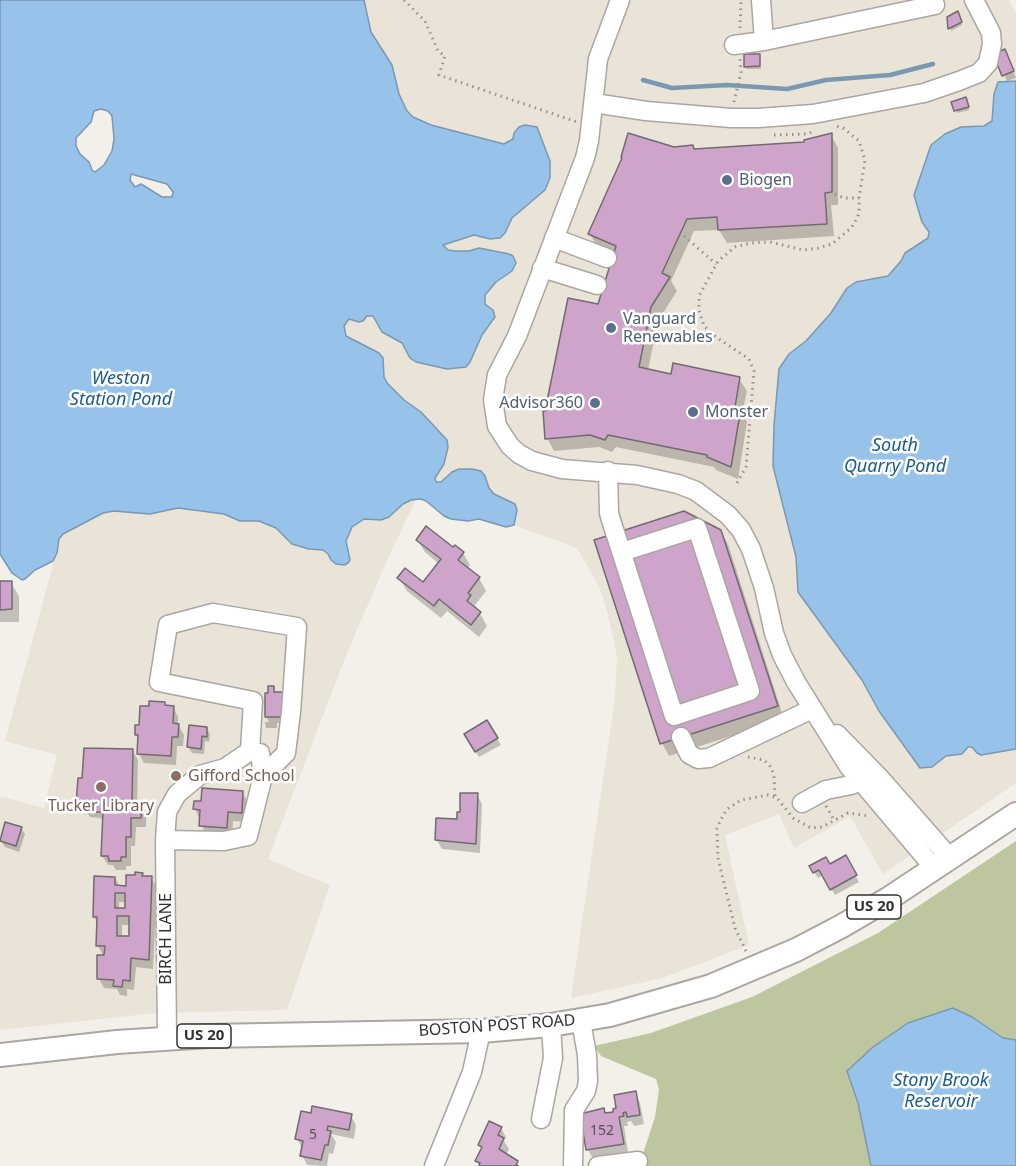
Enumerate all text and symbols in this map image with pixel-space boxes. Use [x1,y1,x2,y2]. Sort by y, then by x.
place label: Biogen [739,170,792,190]
marker: Biogen [720,173,734,187]
place label: Vanguard Renewables [623,309,713,347]
marker: Vanguard Renewables [604,321,618,335]
water label: Weston Station Pond [70,368,172,410]
place label: Advisor360 [499,393,583,413]
marker: Advisor360 [588,396,602,410]
place label: Monster [705,402,768,422]
marker: Monster [686,405,700,419]
water label: South Quarry Pond [844,435,946,478]
place label: Gifford School [188,766,295,786]
marker: Gifford School [169,769,183,783]
marker: Tucker Library [94,780,108,794]
place label: Tucker Library [48,796,154,816]
street label: BIRCH LANE [156,893,176,985]
road number: US 20 [847,895,901,919]
street label: BOSTON POST ROAD [418,1011,576,1041]
road number: US 20 [177,1024,231,1048]
water label: Stony Brook Reservoir [893,1070,989,1112]
house number: 152 [590,1123,614,1139]
house number: 5 [309,1127,317,1143]

